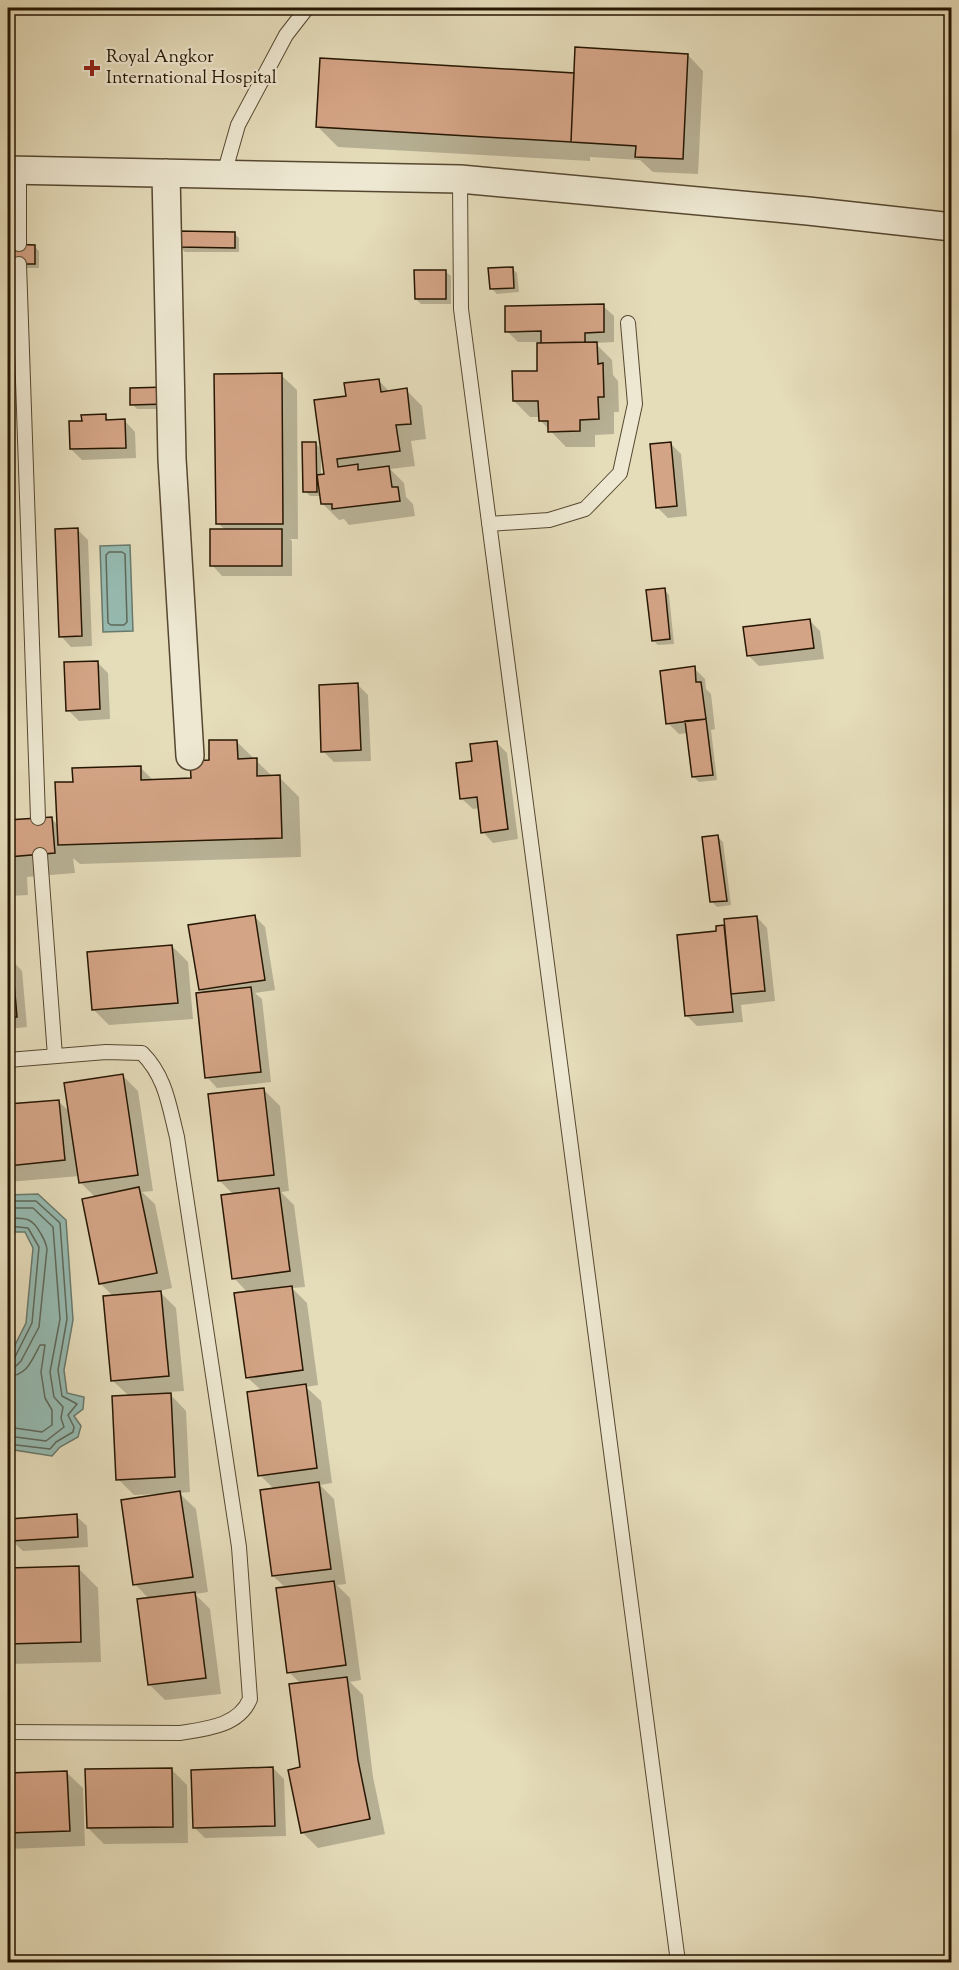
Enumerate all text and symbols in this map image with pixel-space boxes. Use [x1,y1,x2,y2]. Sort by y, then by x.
place label: Royal Angkor International Hospital [106,45,277,92]
marker: Royal Angkor International Hospital [83,59,101,77]

